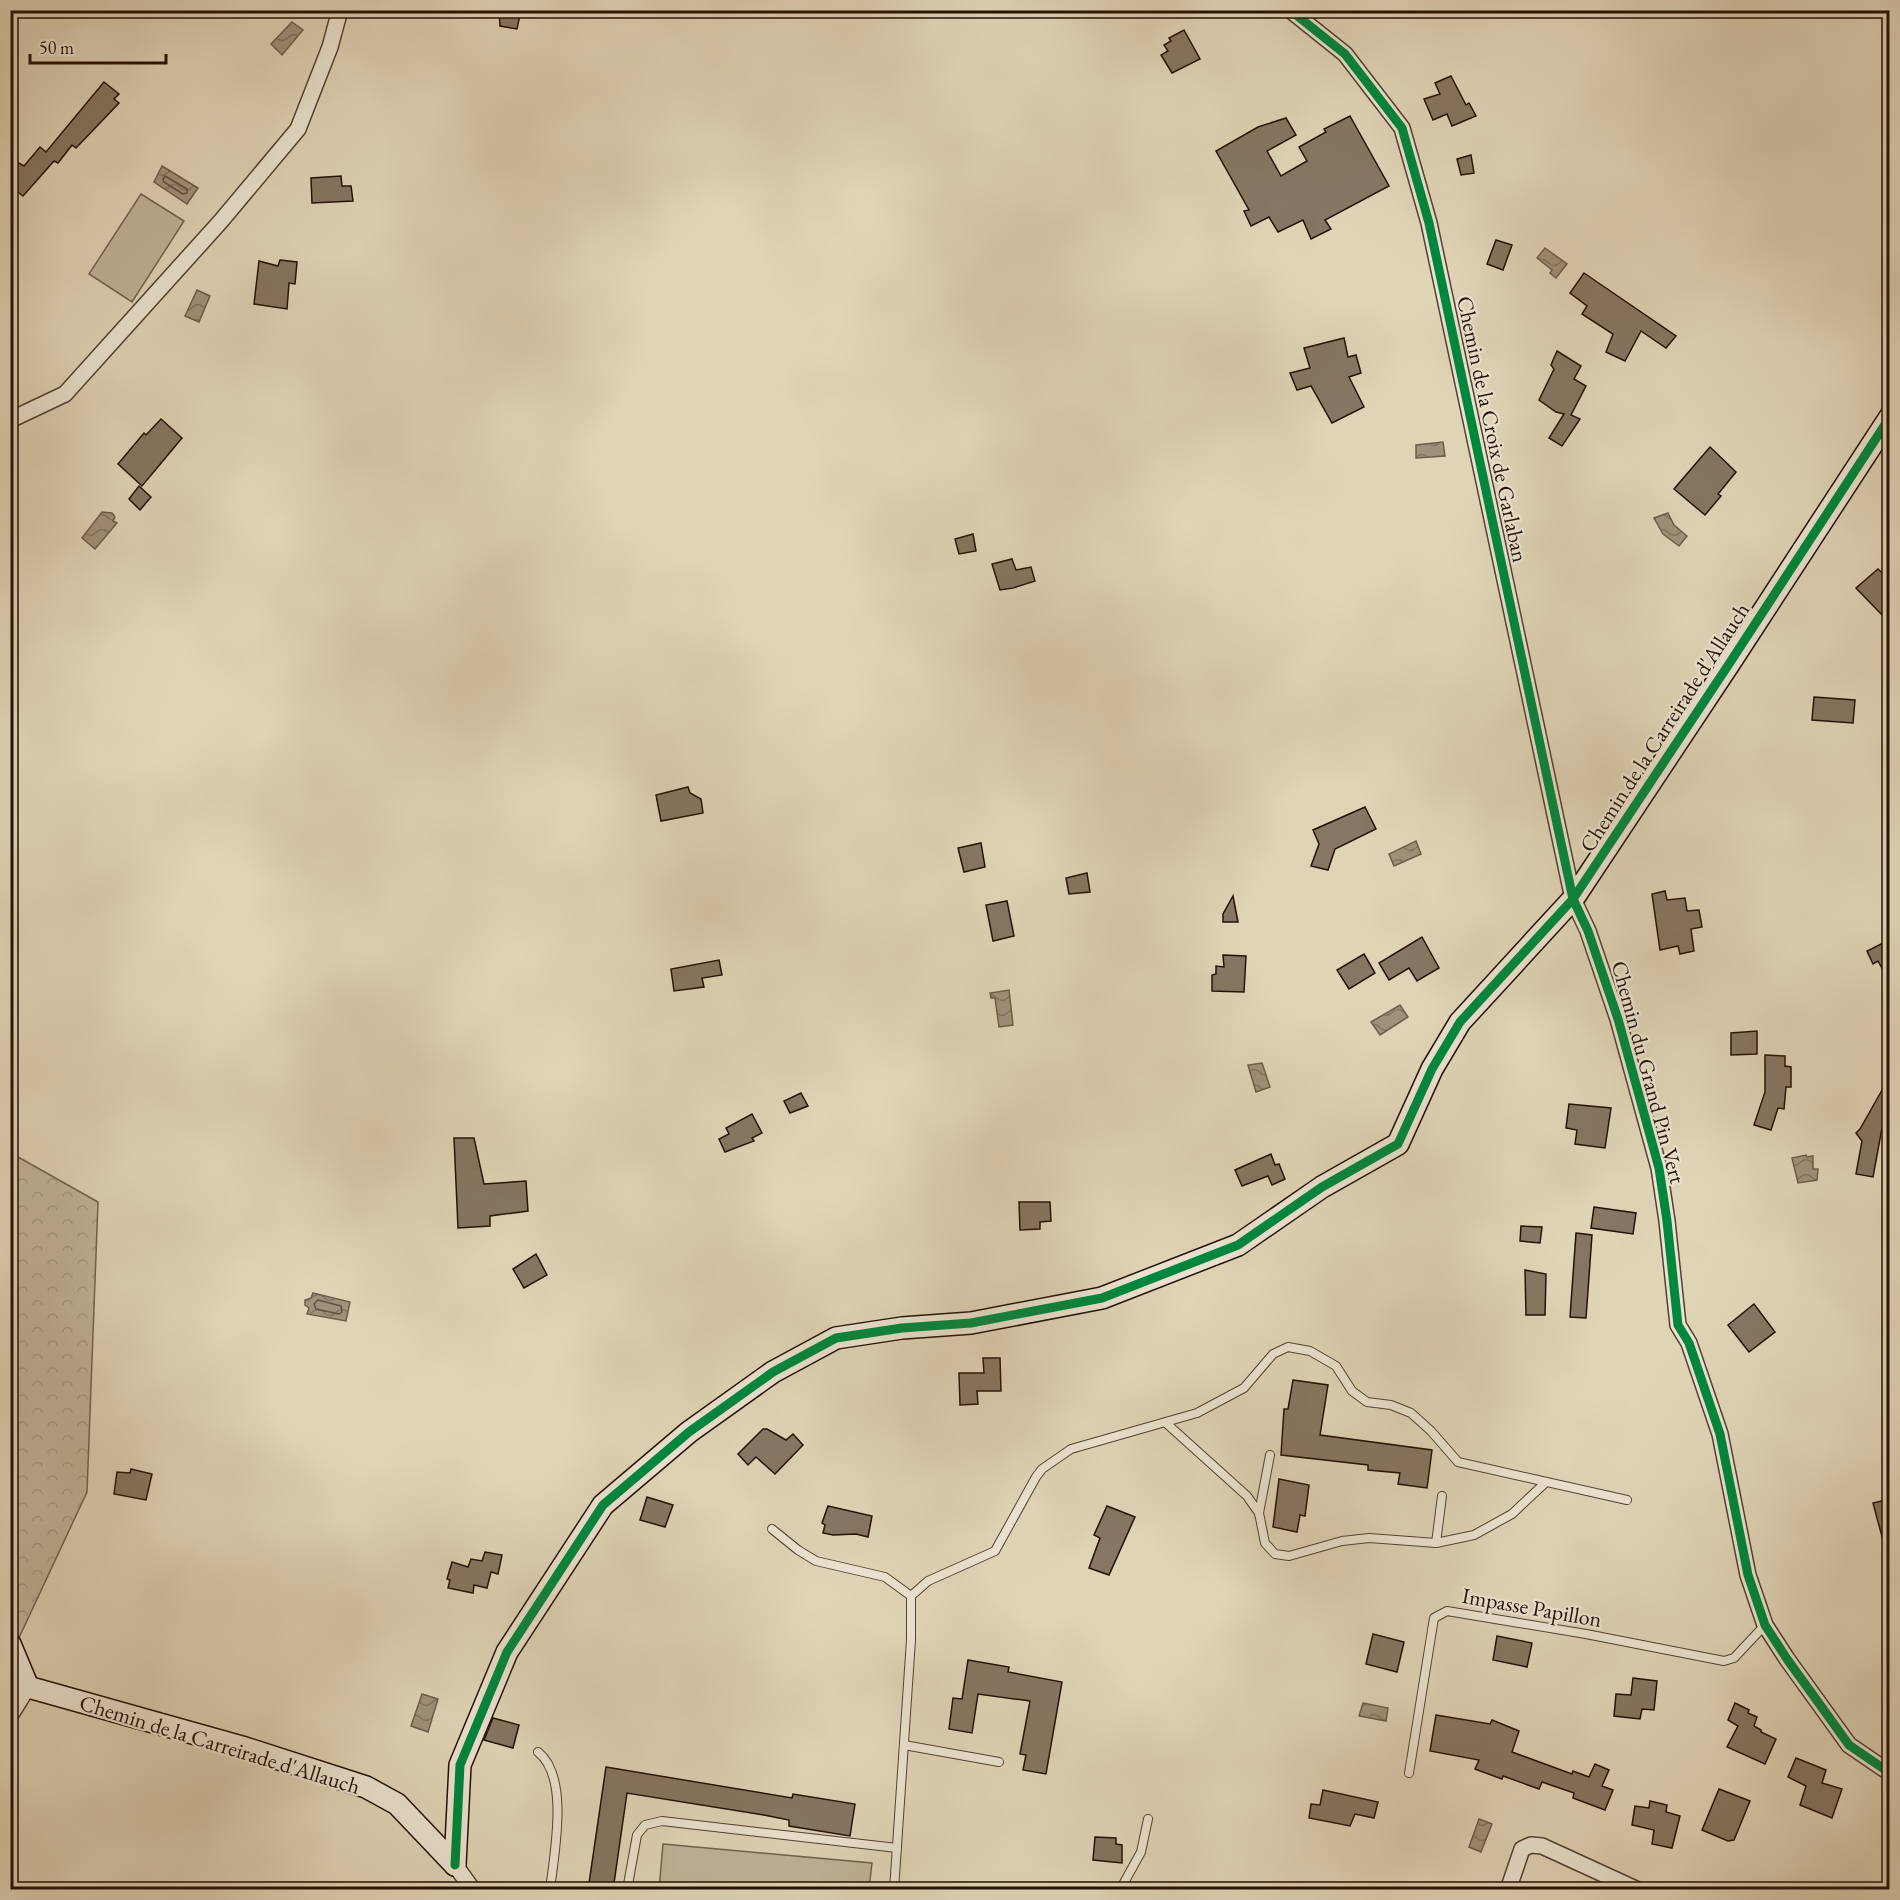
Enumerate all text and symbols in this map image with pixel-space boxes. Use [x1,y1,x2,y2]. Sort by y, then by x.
scale bar [30,27,166,65]
text: 50 m [39,36,74,59]
street label: Chemin de la Croix de Garlaban [1450,293,1535,565]
street label: Chemin de la Carreirade d'Allauch [1573,597,1756,858]
street label: Chemin du Grand Pin Vert [1605,958,1692,1187]
street label: Impasse Papillon [1460,1581,1604,1634]
street label: Chemin de la Carreirade d'Allauch [76,1688,364,1801]

